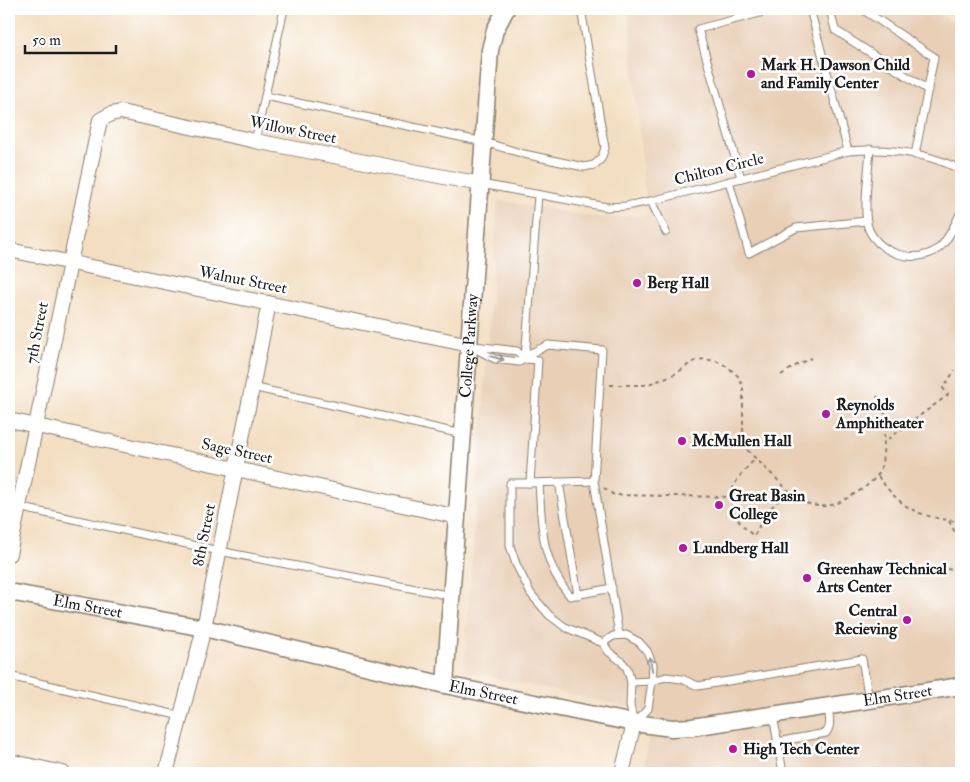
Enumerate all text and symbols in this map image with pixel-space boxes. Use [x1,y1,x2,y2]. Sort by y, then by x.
scale bar [25,22,116,54]
text: 50 m [32,31,61,50]
place label: Mark H. Dawson Child and Family Center [760,55,910,94]
marker: Mark H. Dawson Child and Family Center [745,68,757,80]
street label: Willow Street [247,112,338,148]
street label: Chilton Circle [672,148,766,190]
street label: Walnut Street [196,261,289,298]
place label: Berg Hall [647,273,710,294]
marker: Berg Hall [631,277,643,289]
street label: College Parkway [455,292,483,399]
street label: 7th Street [21,300,53,366]
one-way arrow [488,353,504,363]
place label: Reynolds Amphitheater [835,395,925,434]
marker: Reynolds Amphitheater [820,408,832,420]
place label: McMullen Hall [691,431,792,451]
street label: Sage Street [200,434,274,468]
marker: McMullen Hall [676,435,688,447]
place label: Great Basin College [729,486,806,525]
marker: Great Basin College [713,499,725,511]
street label: 8th Street [188,502,220,568]
place label: Lundberg Hall [693,538,789,559]
marker: Lundberg Hall [677,542,689,554]
place label: Greenhaw Technical Arts Center [816,559,948,597]
marker: Greenhaw Technical Arts Center [801,572,813,584]
street label: Elm Street [51,590,124,623]
place label: Central Recieving [834,601,898,640]
marker: Central Recieving [901,614,913,626]
one-way arrow [645,656,655,672]
street label: Elm Street [447,676,520,709]
street label: Elm Street [861,681,934,711]
place label: High Tech Center [743,739,860,760]
marker: High Tech Center [727,743,739,755]

